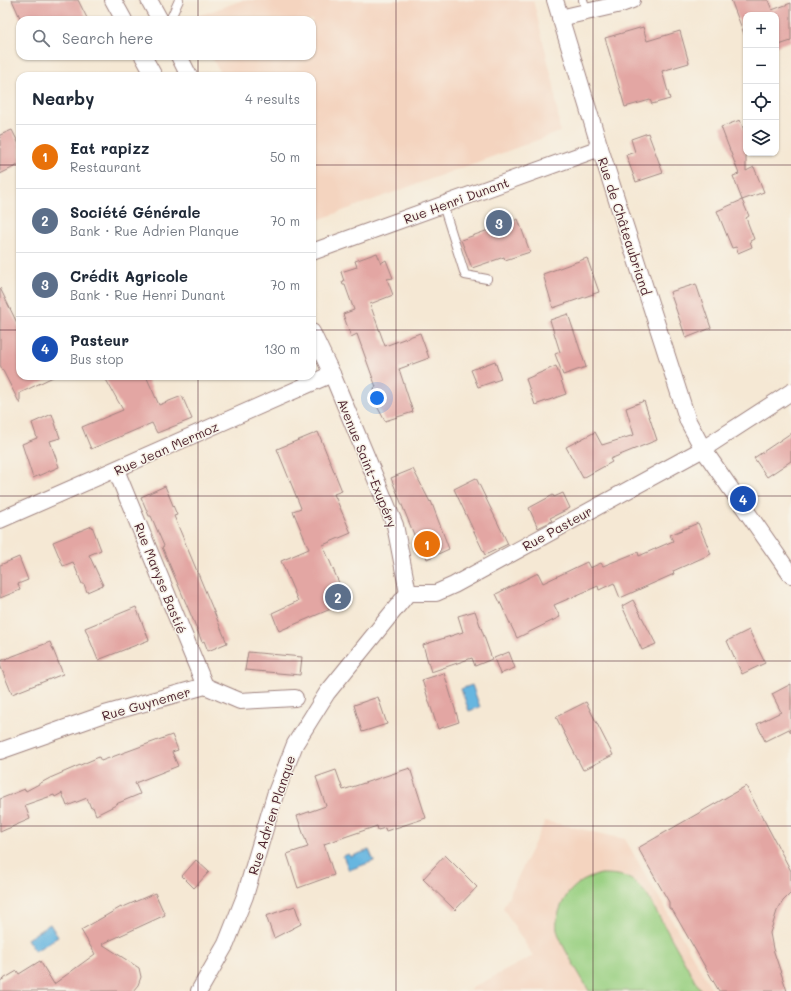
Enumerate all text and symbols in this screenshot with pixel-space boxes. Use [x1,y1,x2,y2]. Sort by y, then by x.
map controls [743,12,779,156]
button: + [743,12,779,48]
search box [16,16,316,60]
icon: search [30,27,52,49]
text: Search here [62,28,153,48]
button: − [743,48,779,84]
button: locate [743,84,779,120]
text: Nearby [32,87,94,109]
text: 4 results [245,90,300,107]
button: layers [743,120,779,156]
text: Eat rapizz [70,138,149,158]
text: 1 [42,148,48,165]
text: 50 m [270,148,300,165]
street label: Rue de Châteaubriand [595,155,655,297]
text: Restaurant [70,158,141,175]
street label: Rue Henri Dunant [401,173,511,227]
text: Société Générale [70,202,201,222]
pin: 3 [486,208,512,238]
text: 2 [41,212,49,229]
text: 70 m [270,212,300,229]
text: Bank · Rue Adrien Planque [70,222,239,239]
text: Crédit Agricole [70,266,188,286]
text: 3 [41,276,49,293]
text: 70 m [270,276,300,293]
text: Bank · Rue Henri Dunant [70,286,225,303]
text: Pasteur [70,330,129,350]
text: 4 [41,340,49,357]
text: 130 m [264,340,300,357]
text: Bus stop [70,350,123,367]
your location [367,388,387,408]
street label: Avenue Saint-Exupéry [334,396,402,530]
street label: Rue Jean Mermoz [111,417,221,479]
pin: 4 [730,484,756,514]
street label: Rue Pasteur [519,502,595,554]
street label: Rue Maryse Bastié [131,520,191,636]
pin: 1 [414,529,440,559]
pin: 2 [325,582,351,612]
street label: Rue Guynemer [100,682,192,724]
street label: Rue Adrien Planque [244,753,298,877]

